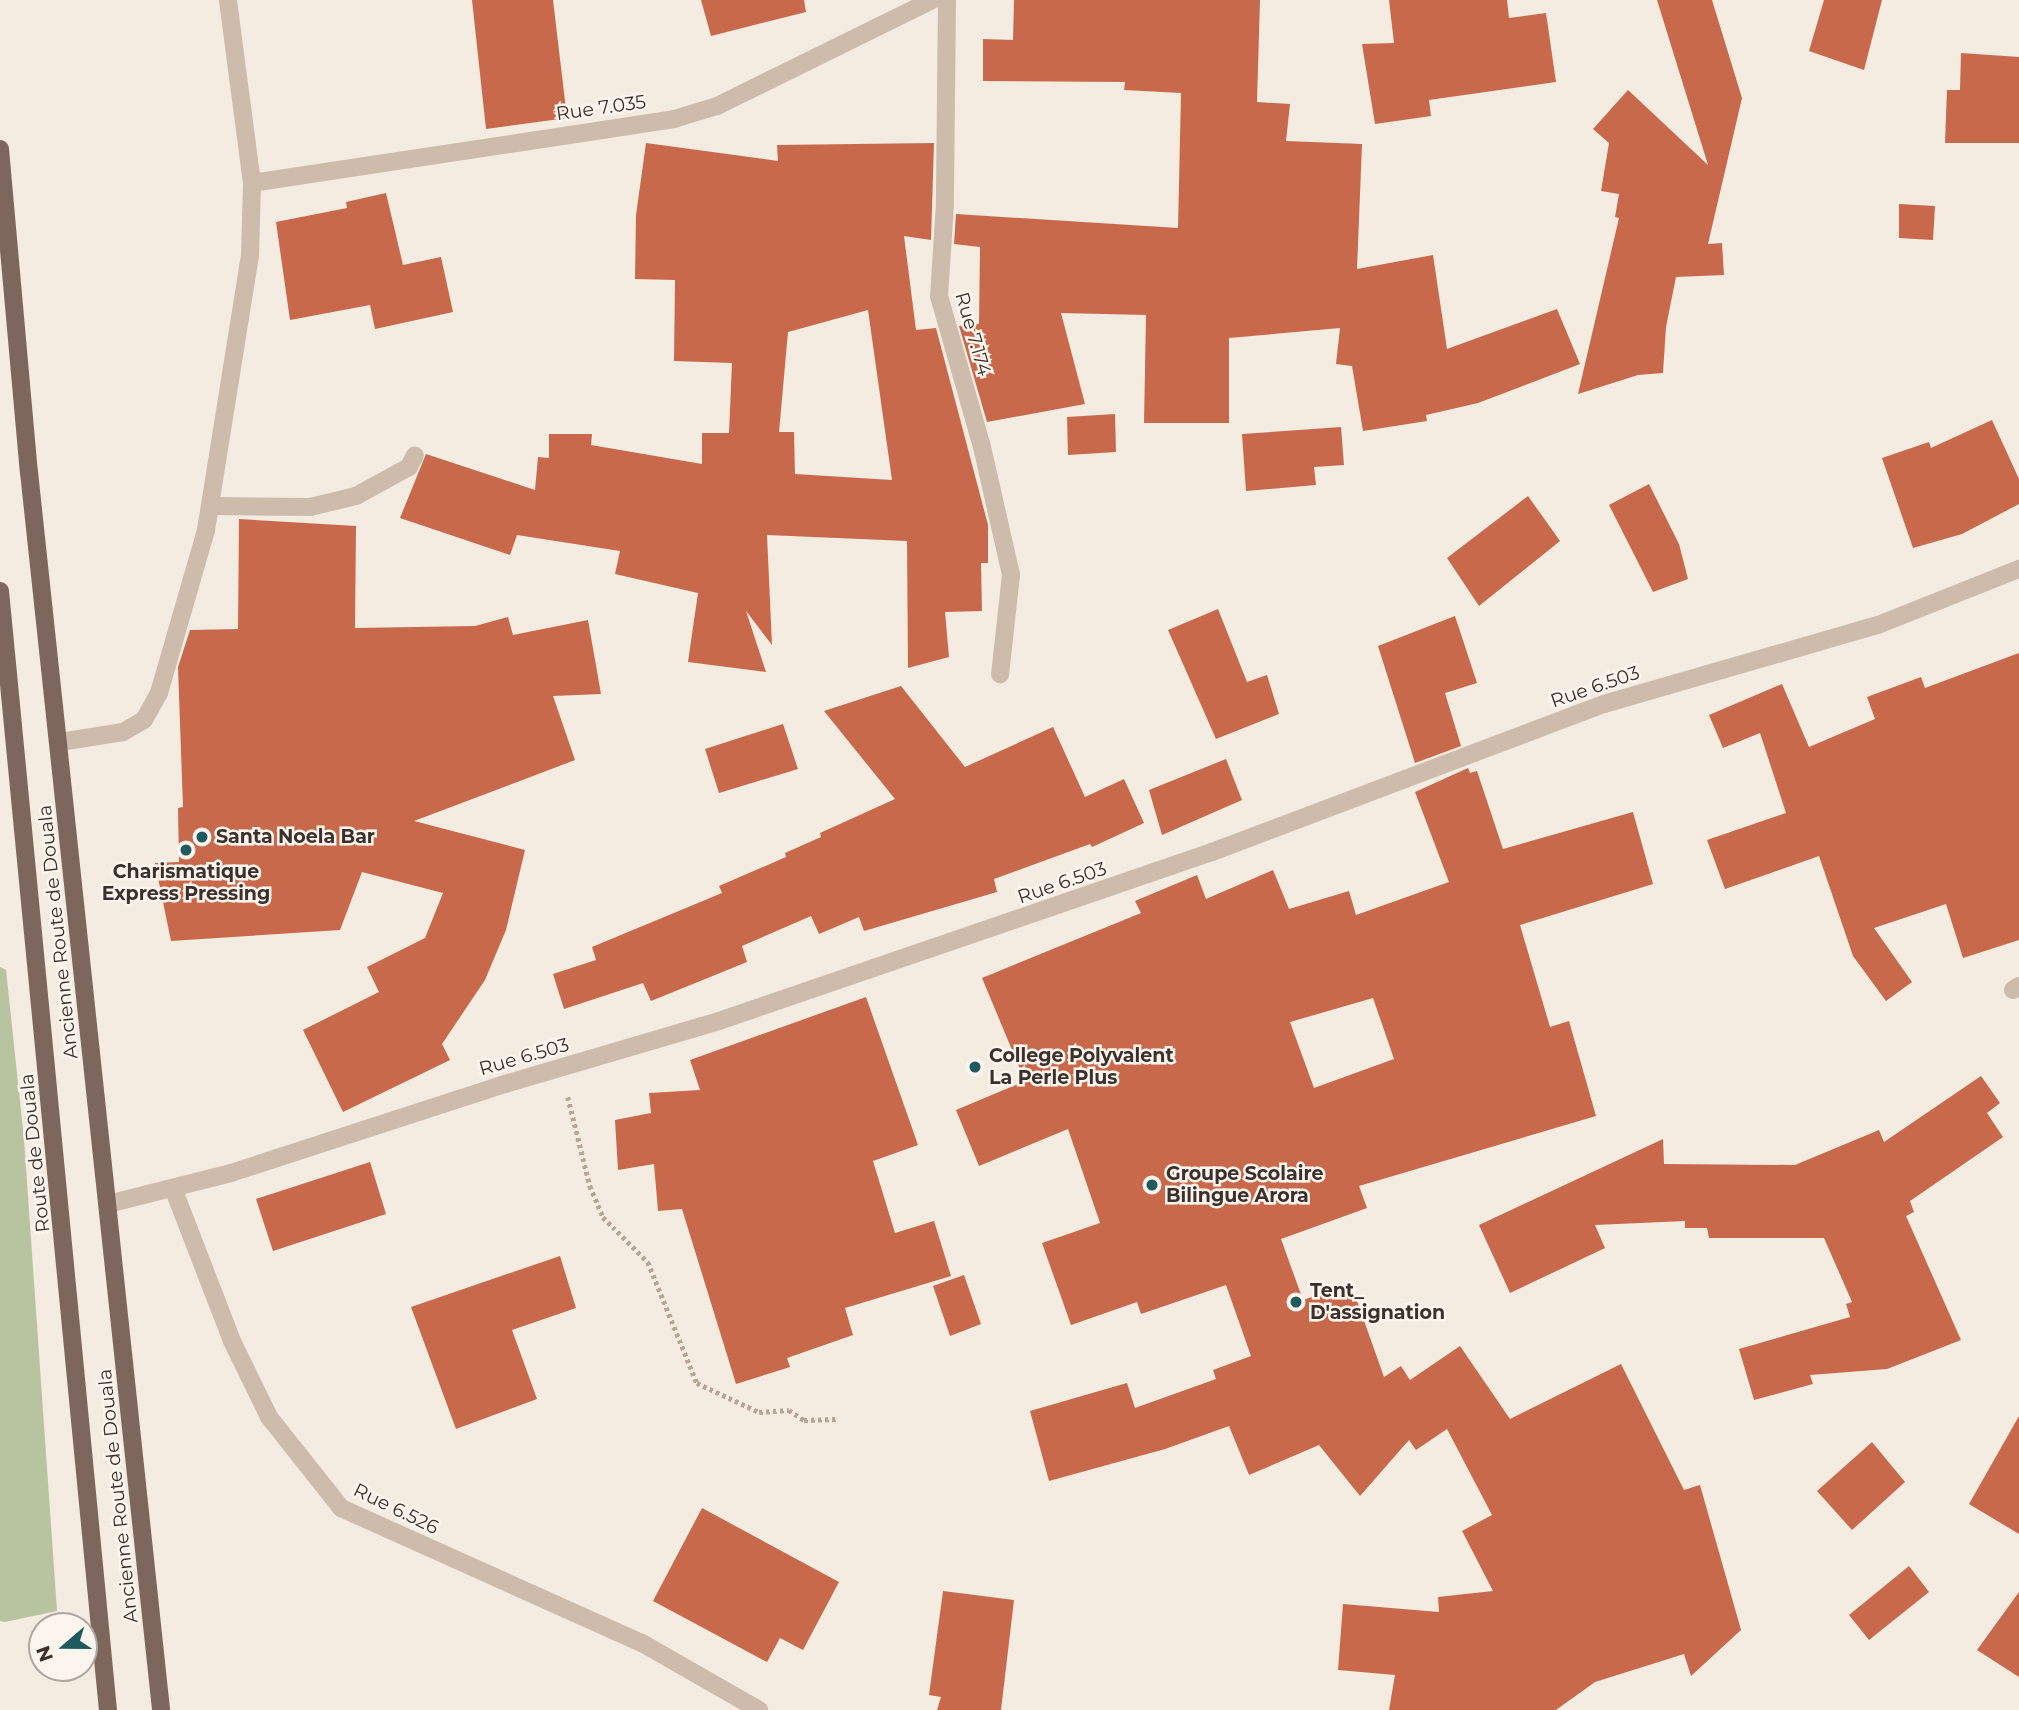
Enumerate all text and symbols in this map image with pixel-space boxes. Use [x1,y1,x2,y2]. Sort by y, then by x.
street label: Rue 7.035 [555,90,647,126]
street label: Rue 7.174 [950,289,996,379]
street label: Rue 6.503 [1548,661,1642,713]
street label: Ancienne Route de Douala [33,804,83,1060]
place label: Santa Noela Bar [216,826,375,848]
marker: Santa Noela Bar [194,829,210,845]
marker: Charismatique Express Pressing [178,842,194,858]
street label: Rue 6.503 [1015,857,1109,909]
place label: Charismatique Express Pressing [102,861,270,905]
street label: Rue 6.503 [476,1033,572,1081]
place label: College Polyvalent La Perle Plus [989,1045,1174,1089]
marker: College Polyvalent La Perle Plus [967,1059,983,1075]
street label: Route de Douala [15,1073,55,1233]
place label: Groupe Scolaire Bilingue Arora [1166,1163,1323,1207]
marker: Groupe Scolaire Bilingue Arora [1144,1177,1160,1193]
place label: Tent_ D'assignation [1310,1280,1445,1324]
marker: Tent_ D'assignation [1288,1294,1304,1310]
street label: Ancienne Route de Douala [93,1368,143,1624]
street label: Rue 6.526 [350,1479,442,1539]
north arrow [28,1612,98,1682]
text: N [31,1643,58,1665]

